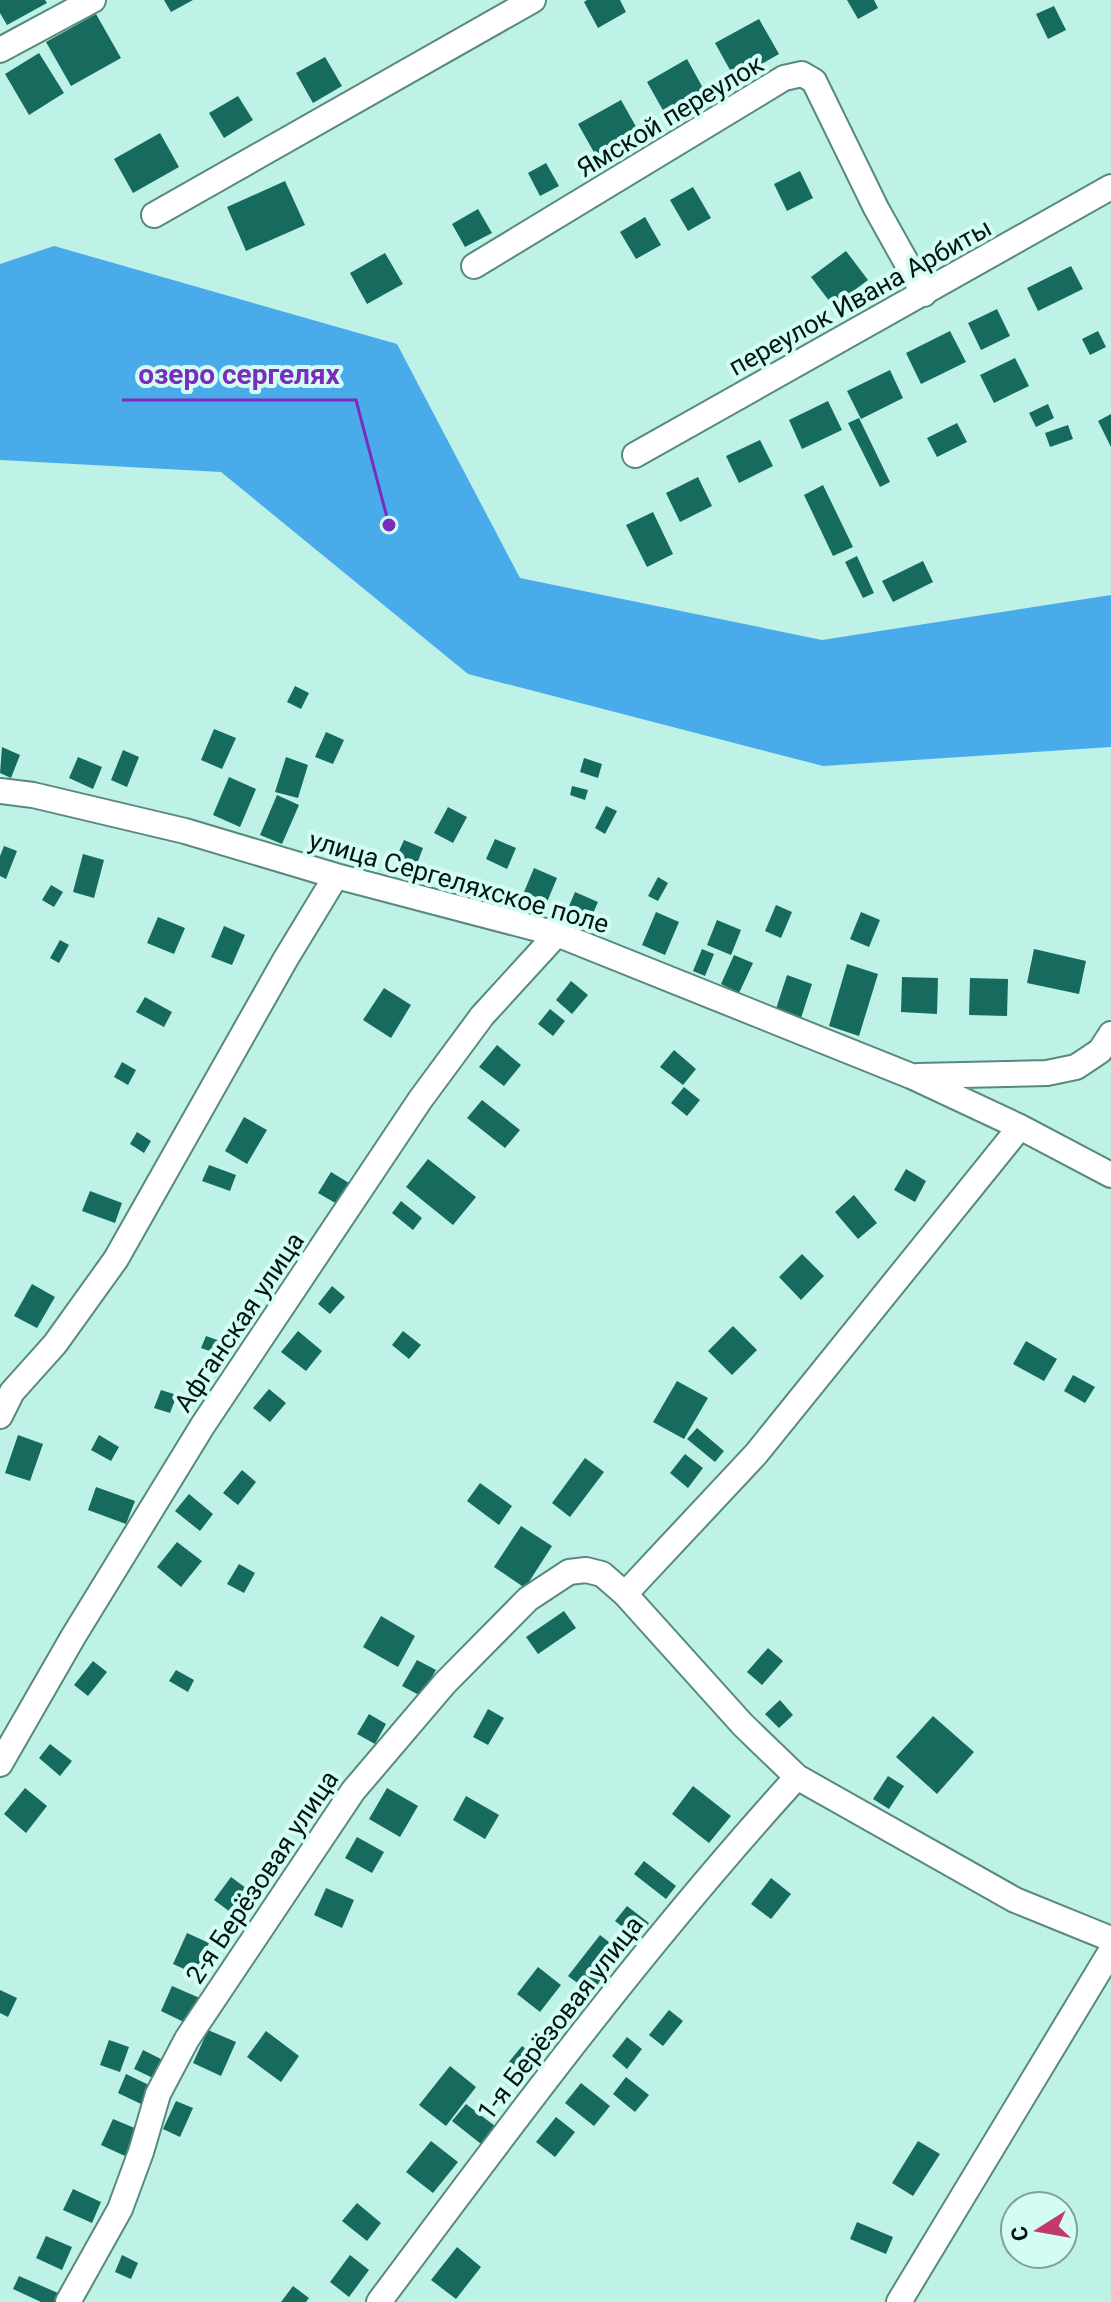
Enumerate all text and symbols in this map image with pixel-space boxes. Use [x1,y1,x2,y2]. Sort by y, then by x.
street label: Ямской переулок [571,48,769,184]
street label: переулок Ивана Арбиты [723,212,997,382]
callout: озеро сергелях [122,348,356,400]
text: озеро сергелях [138,358,341,391]
street label: улица Сергеляхское поле [306,825,612,939]
street label: Афганская улица [168,1227,310,1417]
street label: 2-я Берёзовая улица [180,1765,344,1989]
street label: 1-я Берёзовая улица [471,1910,649,2126]
north arrow [999,2190,1079,2270]
text: С [1006,2224,1034,2243]

